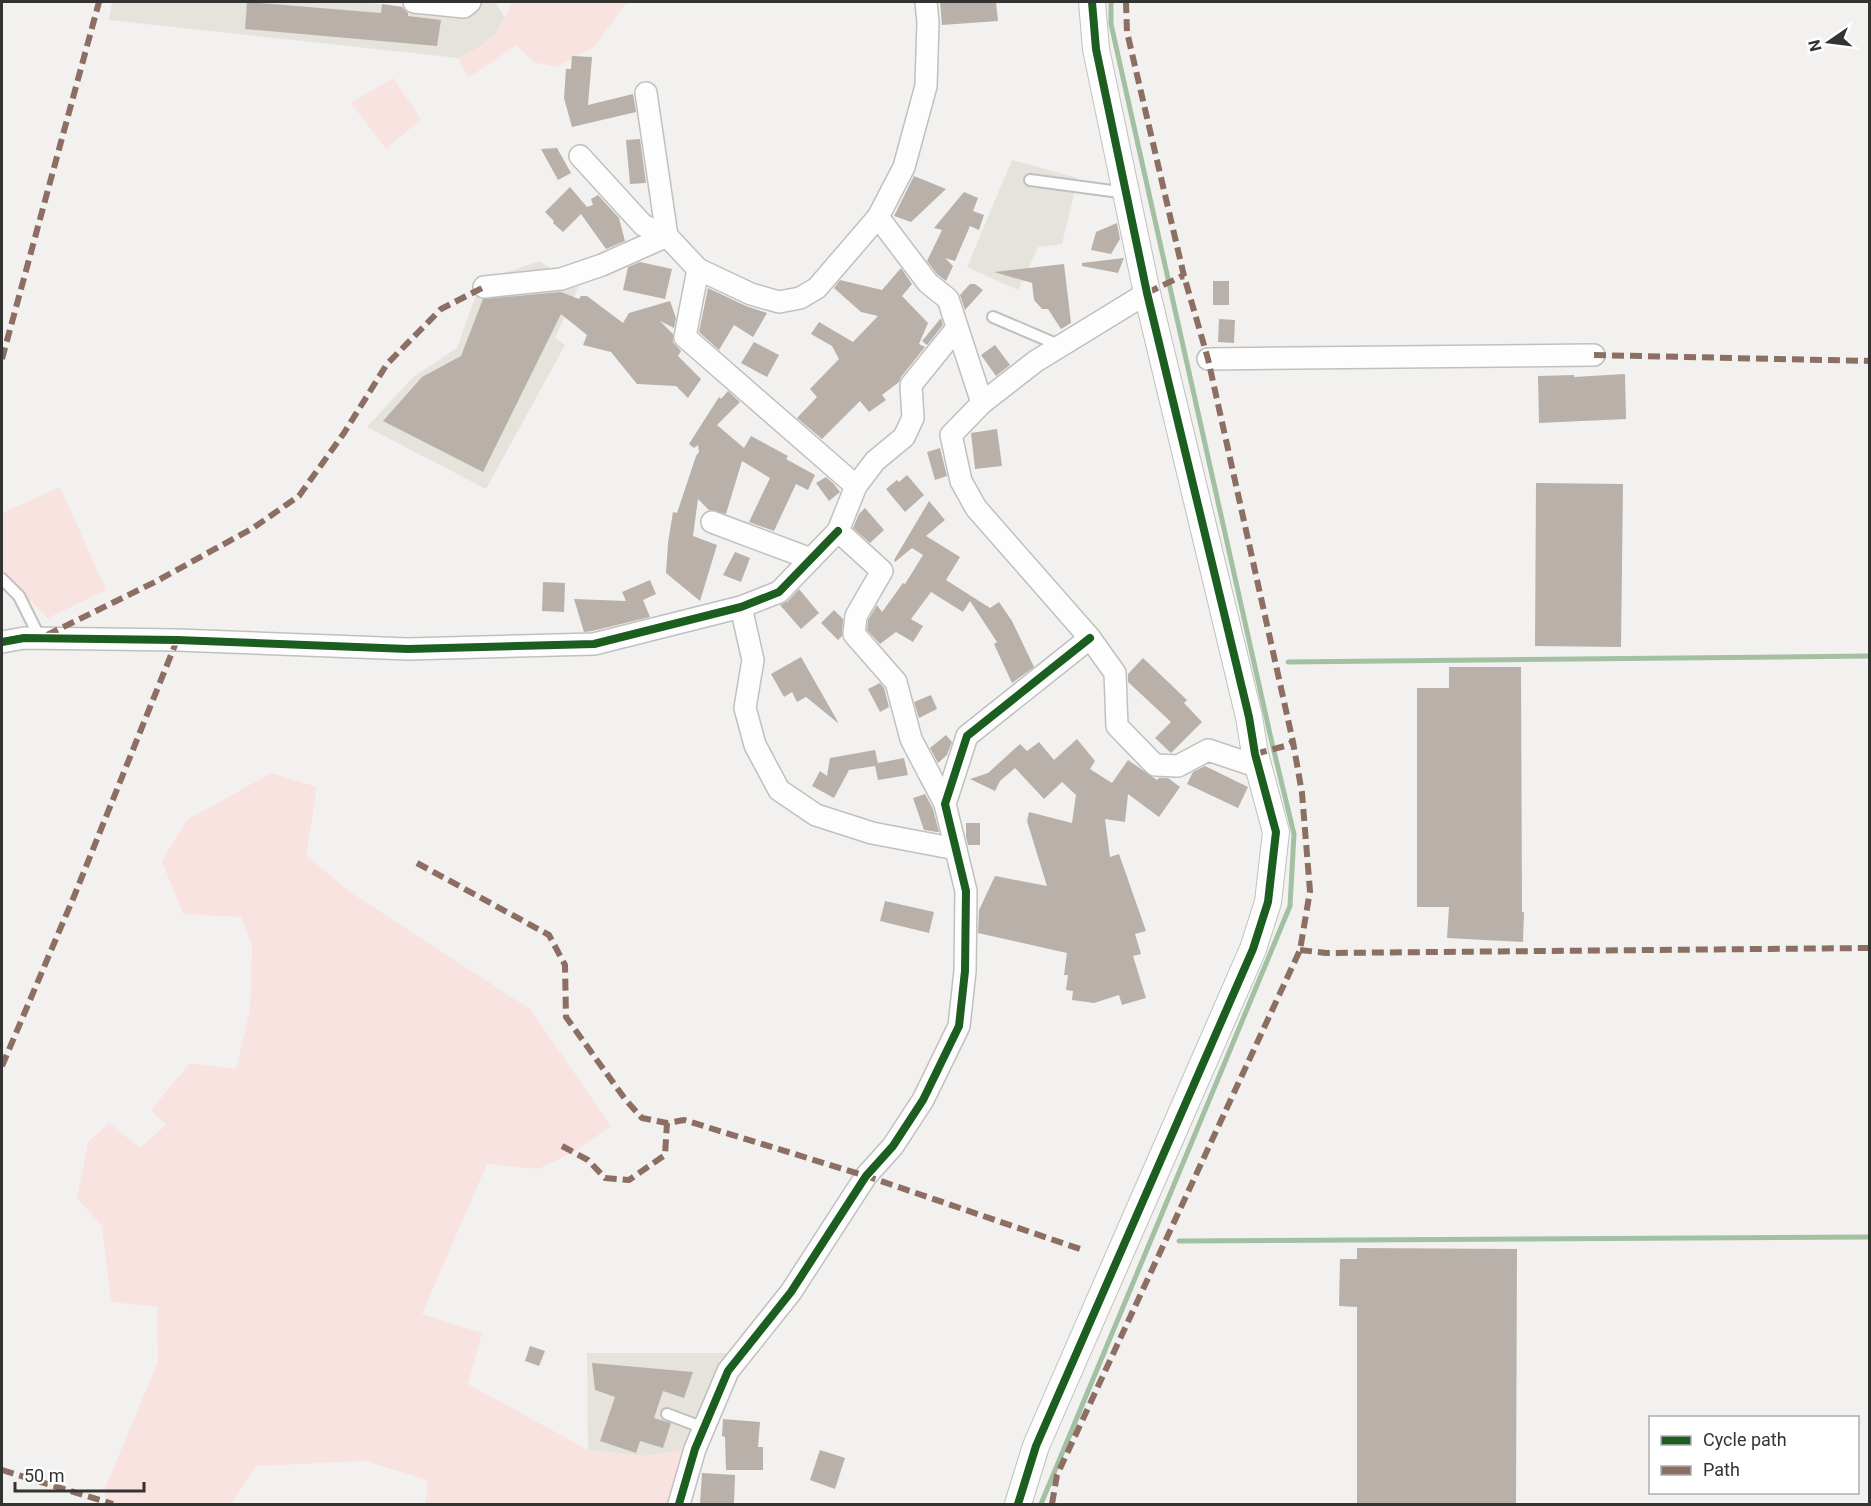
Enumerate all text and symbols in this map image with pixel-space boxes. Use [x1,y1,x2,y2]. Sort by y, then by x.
north arrow [1799,12,1859,72]
text: N [1804,38,1826,53]
legend [1649,1416,1859,1494]
text: Cycle path [1703,1429,1787,1450]
scale bar [15,1455,144,1493]
text: Path [1703,1459,1740,1480]
text: 50 m [24,1465,64,1486]

